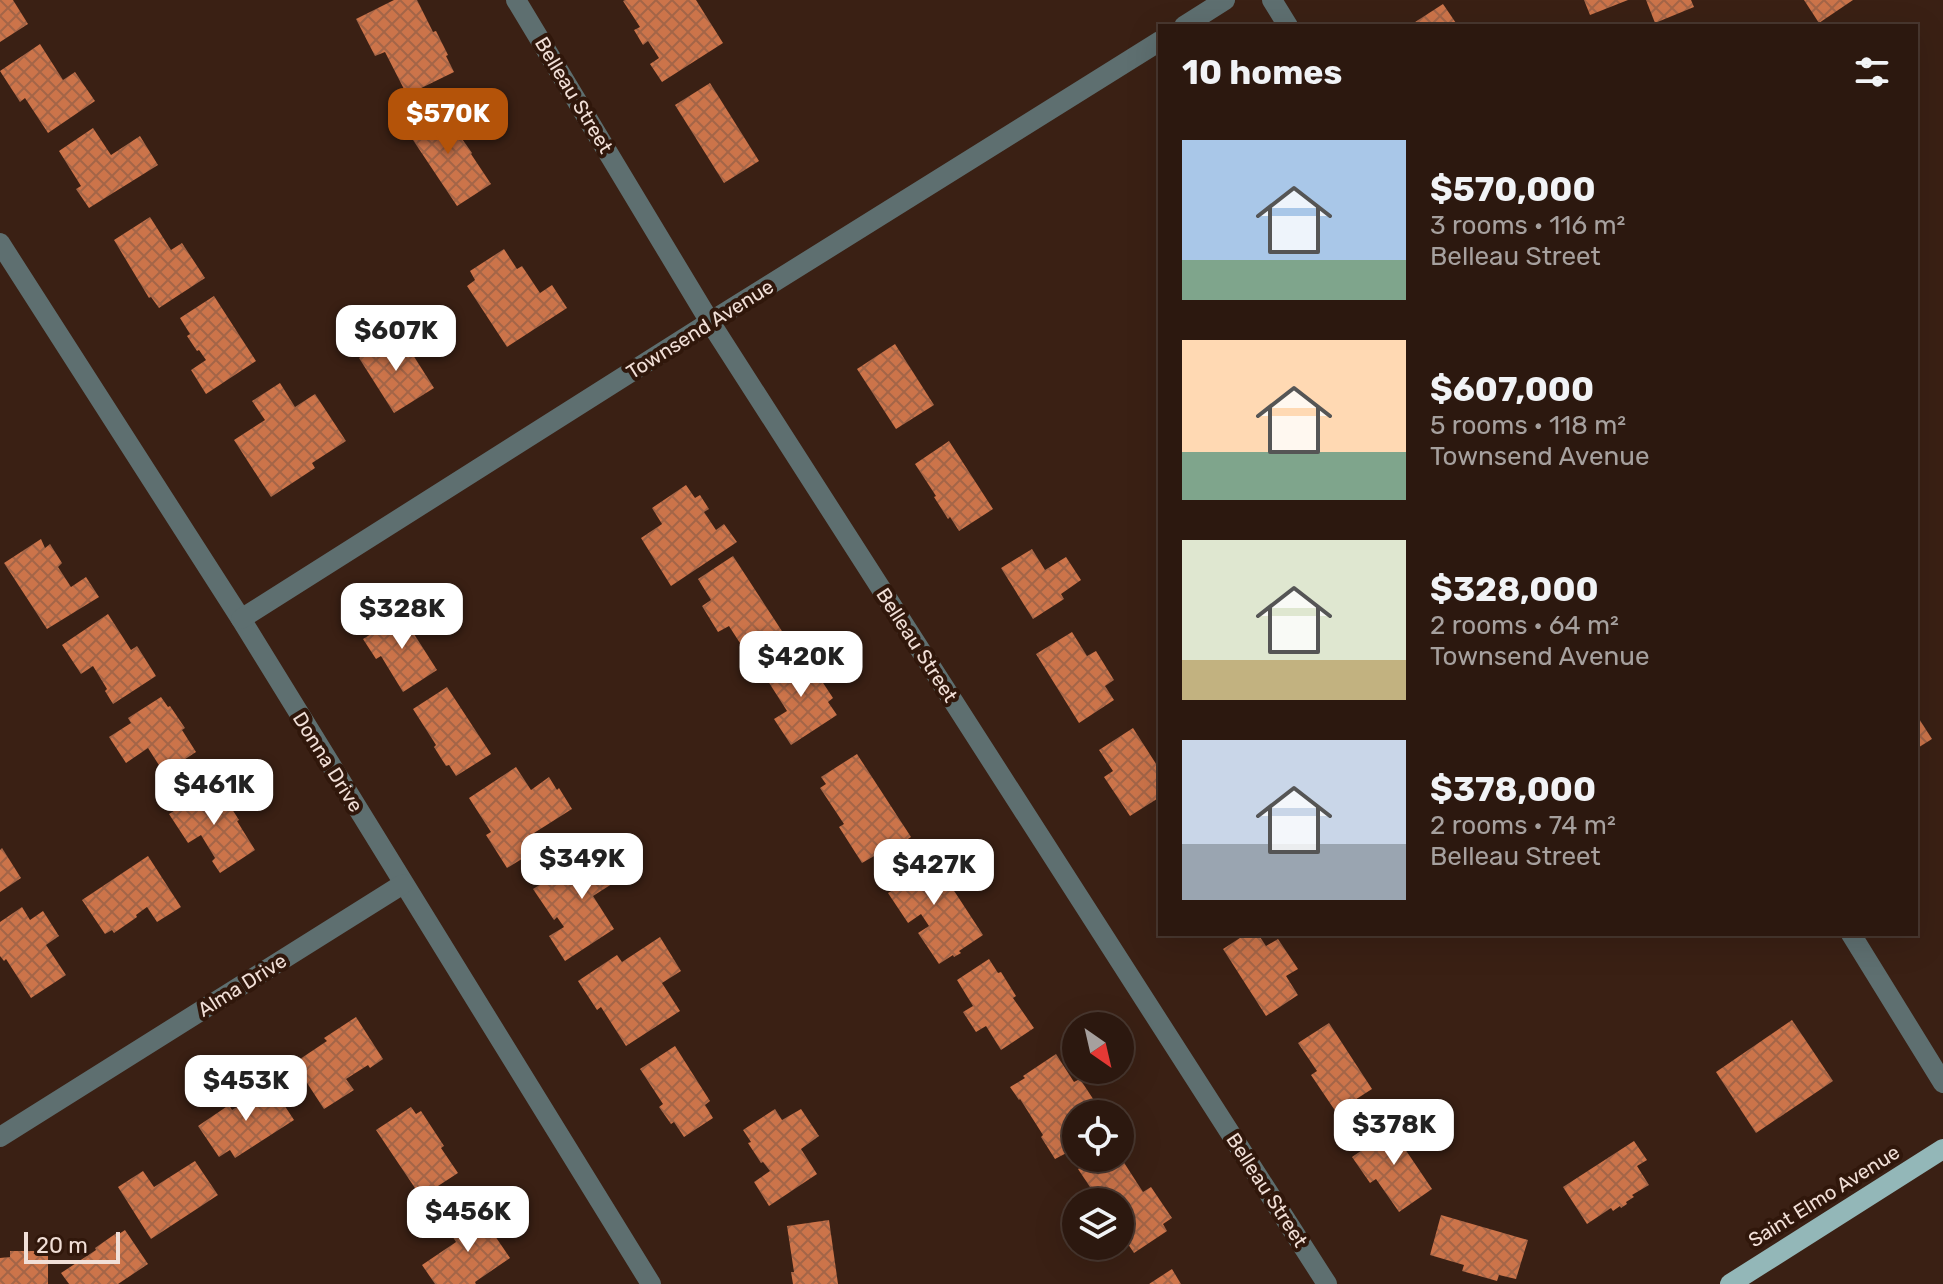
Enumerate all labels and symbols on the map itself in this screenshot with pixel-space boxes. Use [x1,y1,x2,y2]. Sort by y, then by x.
street label: Belleau Street [530,33,618,158]
pin: $570K [392,88,504,156]
street label: Townsend Avenue [622,274,778,384]
pin: $607K [340,305,452,373]
pin: $328K [346,583,458,651]
street label: Belleau Street [871,583,963,707]
pin: $420K [745,631,857,699]
street label: Donna Drive [288,707,368,817]
pin: $461K [158,759,270,827]
pin: $349K [526,833,638,901]
pin: $427K [878,839,990,907]
street label: Alma Drive [193,948,291,1022]
north arrow [1062,1012,1134,1084]
pin: $453K [190,1055,302,1123]
pin: $378K [1338,1099,1450,1167]
street label: Belleau Street [1221,1128,1313,1252]
street label: Saint Elmo Avenue [1744,1140,1904,1252]
pin: $456K [412,1186,524,1254]
scale bar [24,1228,120,1264]

